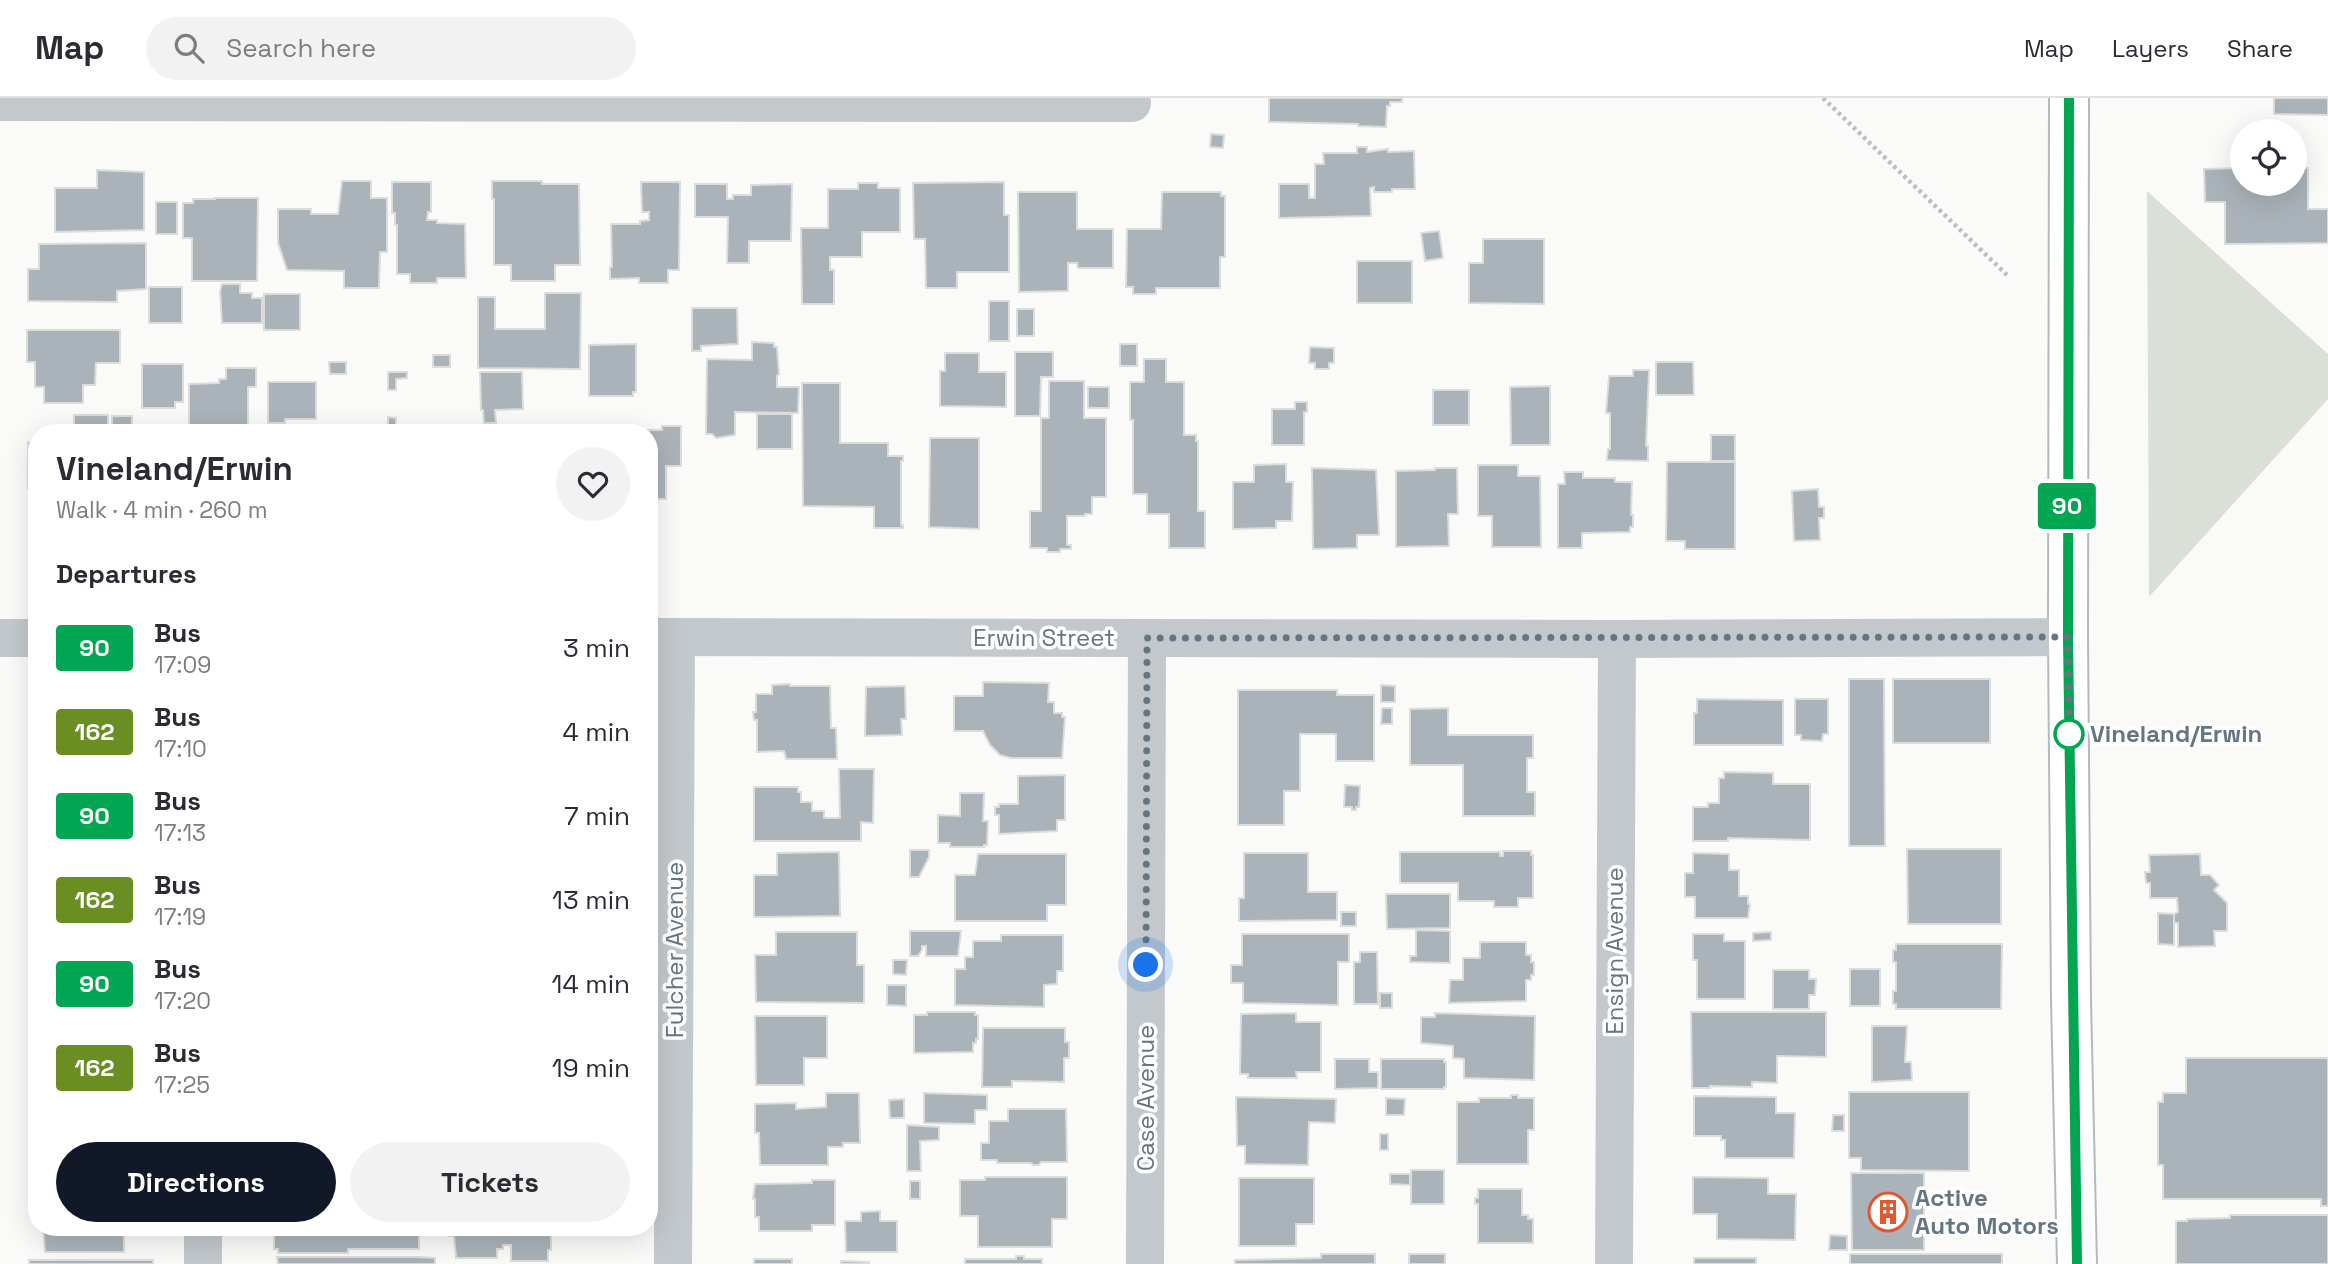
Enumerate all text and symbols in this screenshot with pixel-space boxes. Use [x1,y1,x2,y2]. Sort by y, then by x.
search box [146,17,636,80]
text: Map [35,27,104,69]
icon: search [170,29,208,67]
text: Search here [226,31,376,65]
text: Map [2024,33,2074,64]
text: Layers [2112,33,2189,64]
text: Share [2227,33,2293,64]
map controls [2230,119,2307,196]
button: locate [2230,119,2307,196]
button: heart [556,447,630,521]
text: Vineland/Erwin [56,448,293,490]
line badge: 90 [2036,483,2098,529]
text: 90 [2052,490,2082,521]
text: Walk · 4 min · 260 m [56,495,268,525]
text: Departures [56,557,197,591]
text: Bus [154,616,201,650]
street label: Erwin Street [973,622,1115,653]
text: 3 min [563,631,630,665]
text: 90 [79,632,110,663]
text: 17:09 [154,650,211,680]
text: Bus [154,700,201,734]
text: 4 min [562,715,630,749]
text: 162 [75,716,114,747]
place label: Vineland/Erwin [2090,718,2262,749]
marker: Vineland/Erwin [2054,719,2084,749]
text: 17:10 [154,734,207,764]
text: Bus [154,784,201,818]
text: 7 min [564,799,630,833]
text: 90 [79,800,110,831]
text: 17:13 [154,818,206,848]
street label: Fulcher Avenue [659,862,690,1038]
street label: Ensign Avenue [1599,867,1630,1035]
text: Bus [154,868,201,902]
text: 13 min [552,883,630,917]
text: 162 [75,884,114,915]
text: 17:19 [154,902,206,932]
your location [1128,947,1163,982]
text: Bus [154,952,201,986]
text: 14 min [552,967,630,1001]
text: 90 [79,968,110,999]
text: 17:20 [154,986,211,1016]
street label: Case Avenue [1130,1025,1161,1171]
text: Bus [154,1036,201,1070]
text: 19 min [552,1051,630,1085]
text: 162 [75,1052,114,1083]
text: 17:25 [154,1070,210,1100]
button: Directions [56,1142,336,1222]
button: Tickets [350,1142,630,1222]
place label: Active Auto Motors [1915,1182,2059,1241]
building icon: Active Auto Motors [1867,1191,1909,1233]

